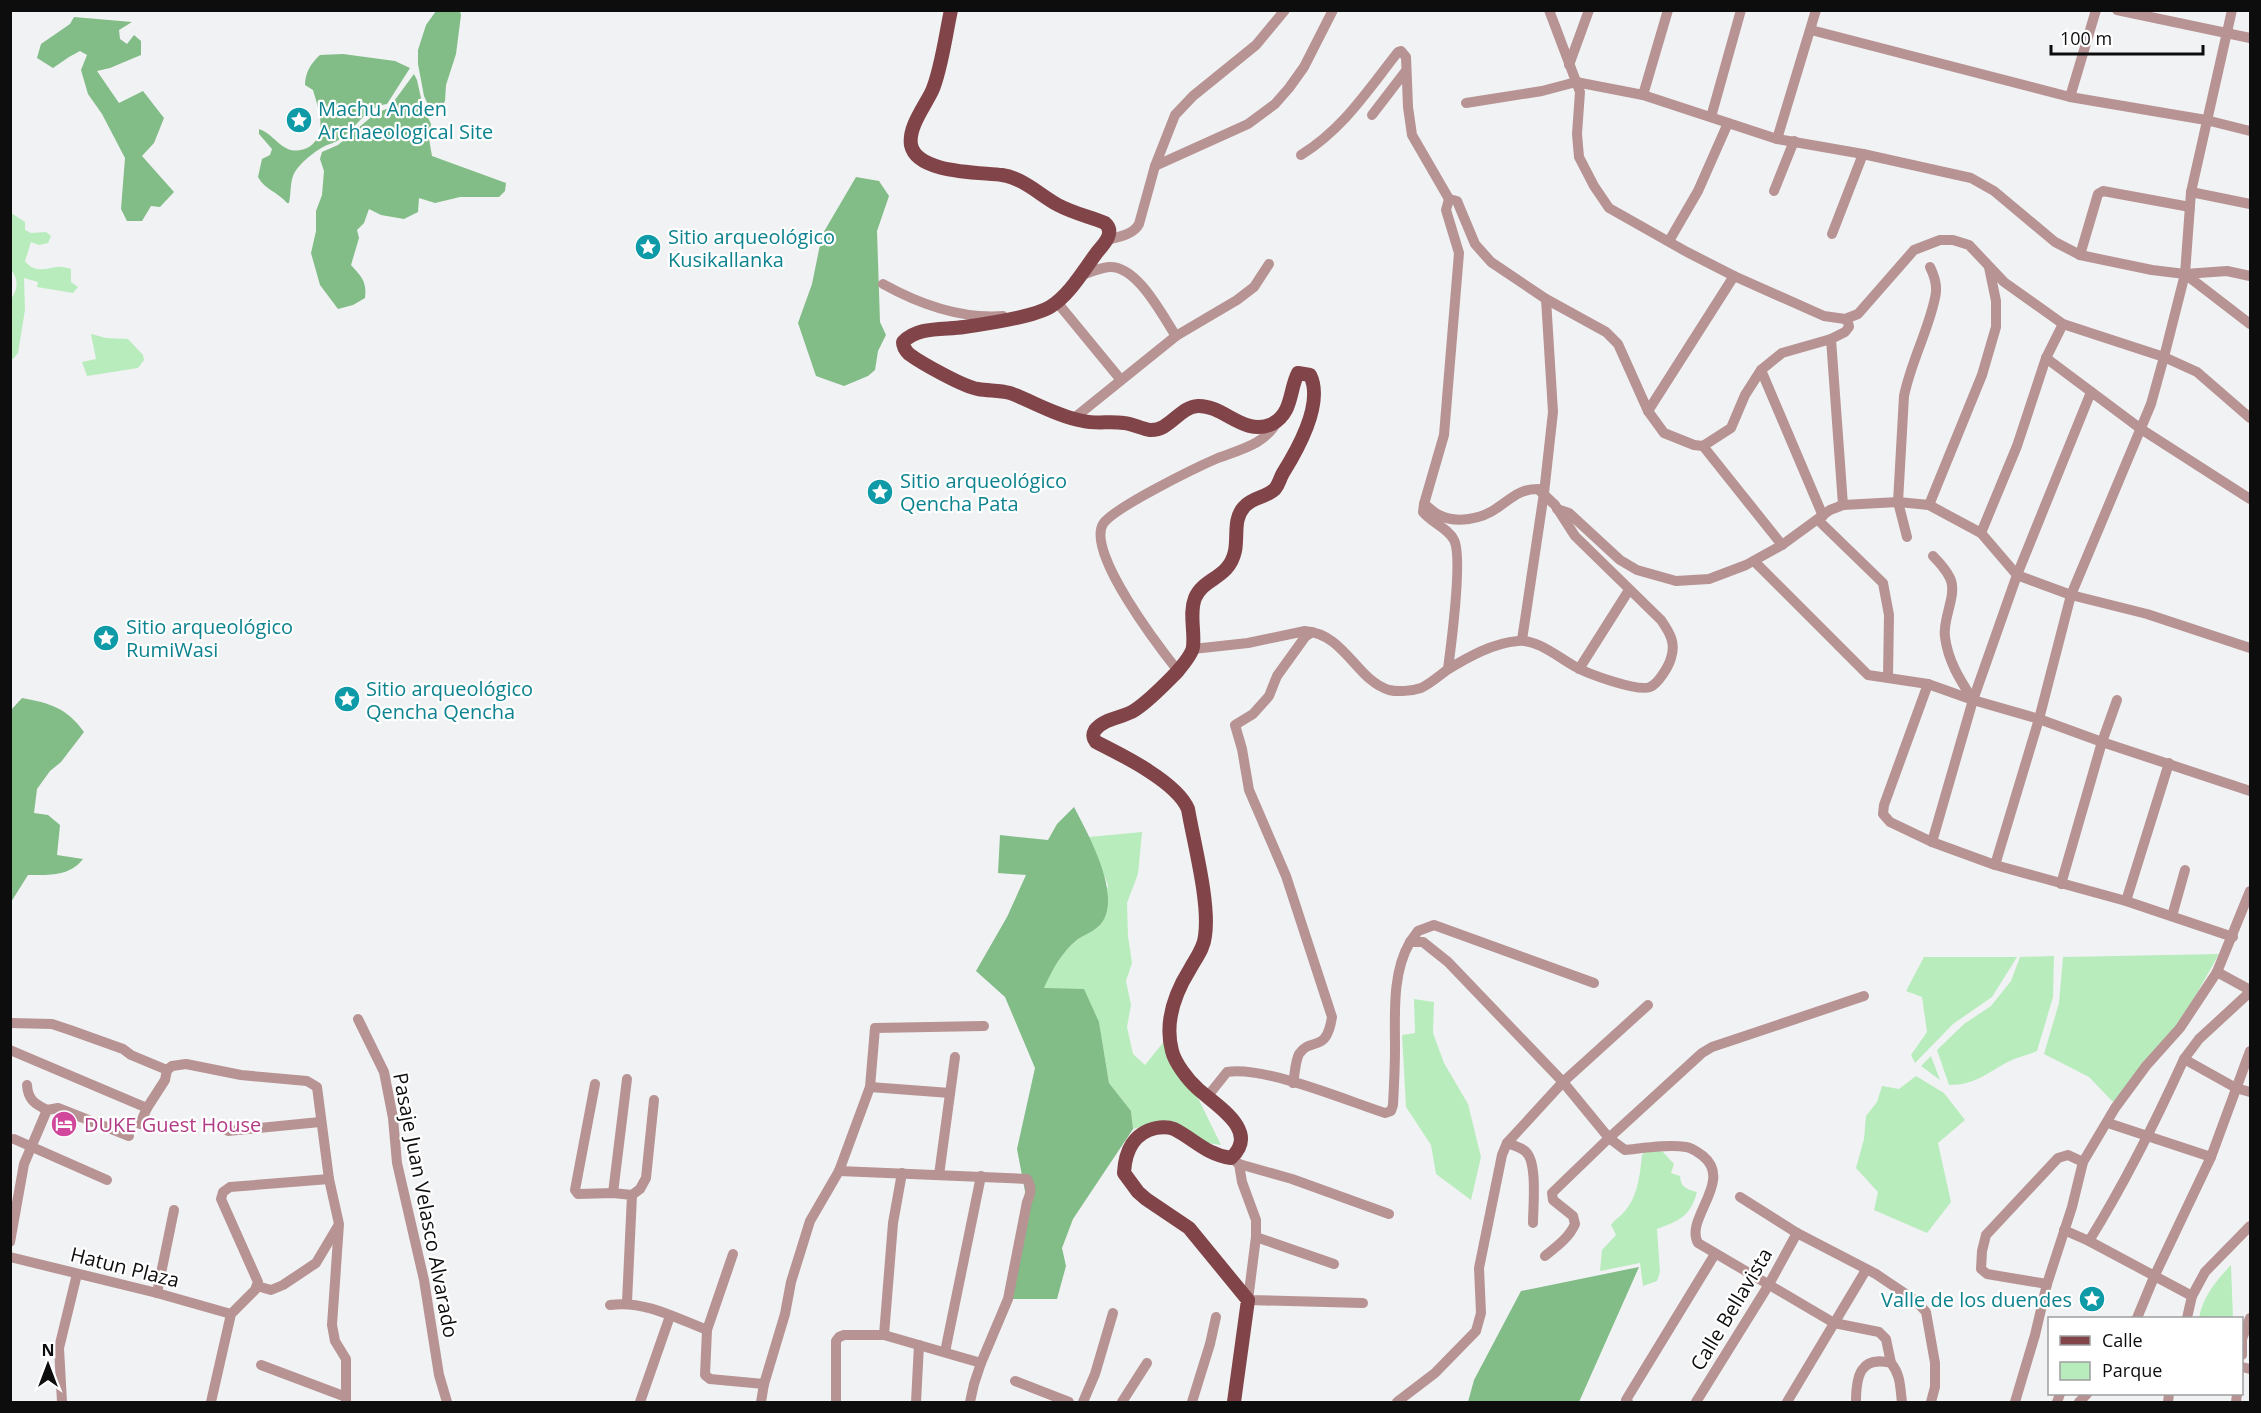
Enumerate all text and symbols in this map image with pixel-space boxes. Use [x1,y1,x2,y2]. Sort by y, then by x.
scale bar [2051,18,2202,56]
text: 100 m [2060,26,2112,50]
place label: Machu Anden Archaeological Site [318,95,493,145]
place icon: Machu Anden Archaeological Site [284,105,314,135]
place label: Sitio arqueológico Kusikallanka [668,223,835,273]
place icon: Sitio arqueológico Kusikallanka [633,232,663,262]
place label: Sitio arqueológico Qencha Pata [900,467,1067,517]
place icon: Sitio arqueológico Qencha Pata [865,477,895,507]
place label: Sitio arqueológico RumiWasi [126,613,293,663]
place icon: Sitio arqueológico RumiWasi [91,623,121,653]
place label: Sitio arqueológico Qencha Qencha [366,675,533,725]
place icon: Sitio arqueológico Qencha Qencha [332,684,362,714]
street label: Pasaje Juan Velasco Alvarado [387,1070,465,1340]
hotel icon: DUKE Guest House [49,1109,79,1139]
place label: DUKE Guest House [84,1111,261,1138]
street label: Hatun Plaza [68,1240,182,1294]
street label: Calle Bellavista [1684,1243,1778,1375]
place icon: Valle de los duendes [2077,1284,2107,1314]
place label: Valle de los duendes [1881,1286,2072,1313]
legend [2048,1317,2243,1395]
text: Calle [2102,1328,2143,1352]
north arrow [18,1335,78,1395]
text: N [41,1339,55,1361]
text: Parque [2102,1358,2162,1382]

